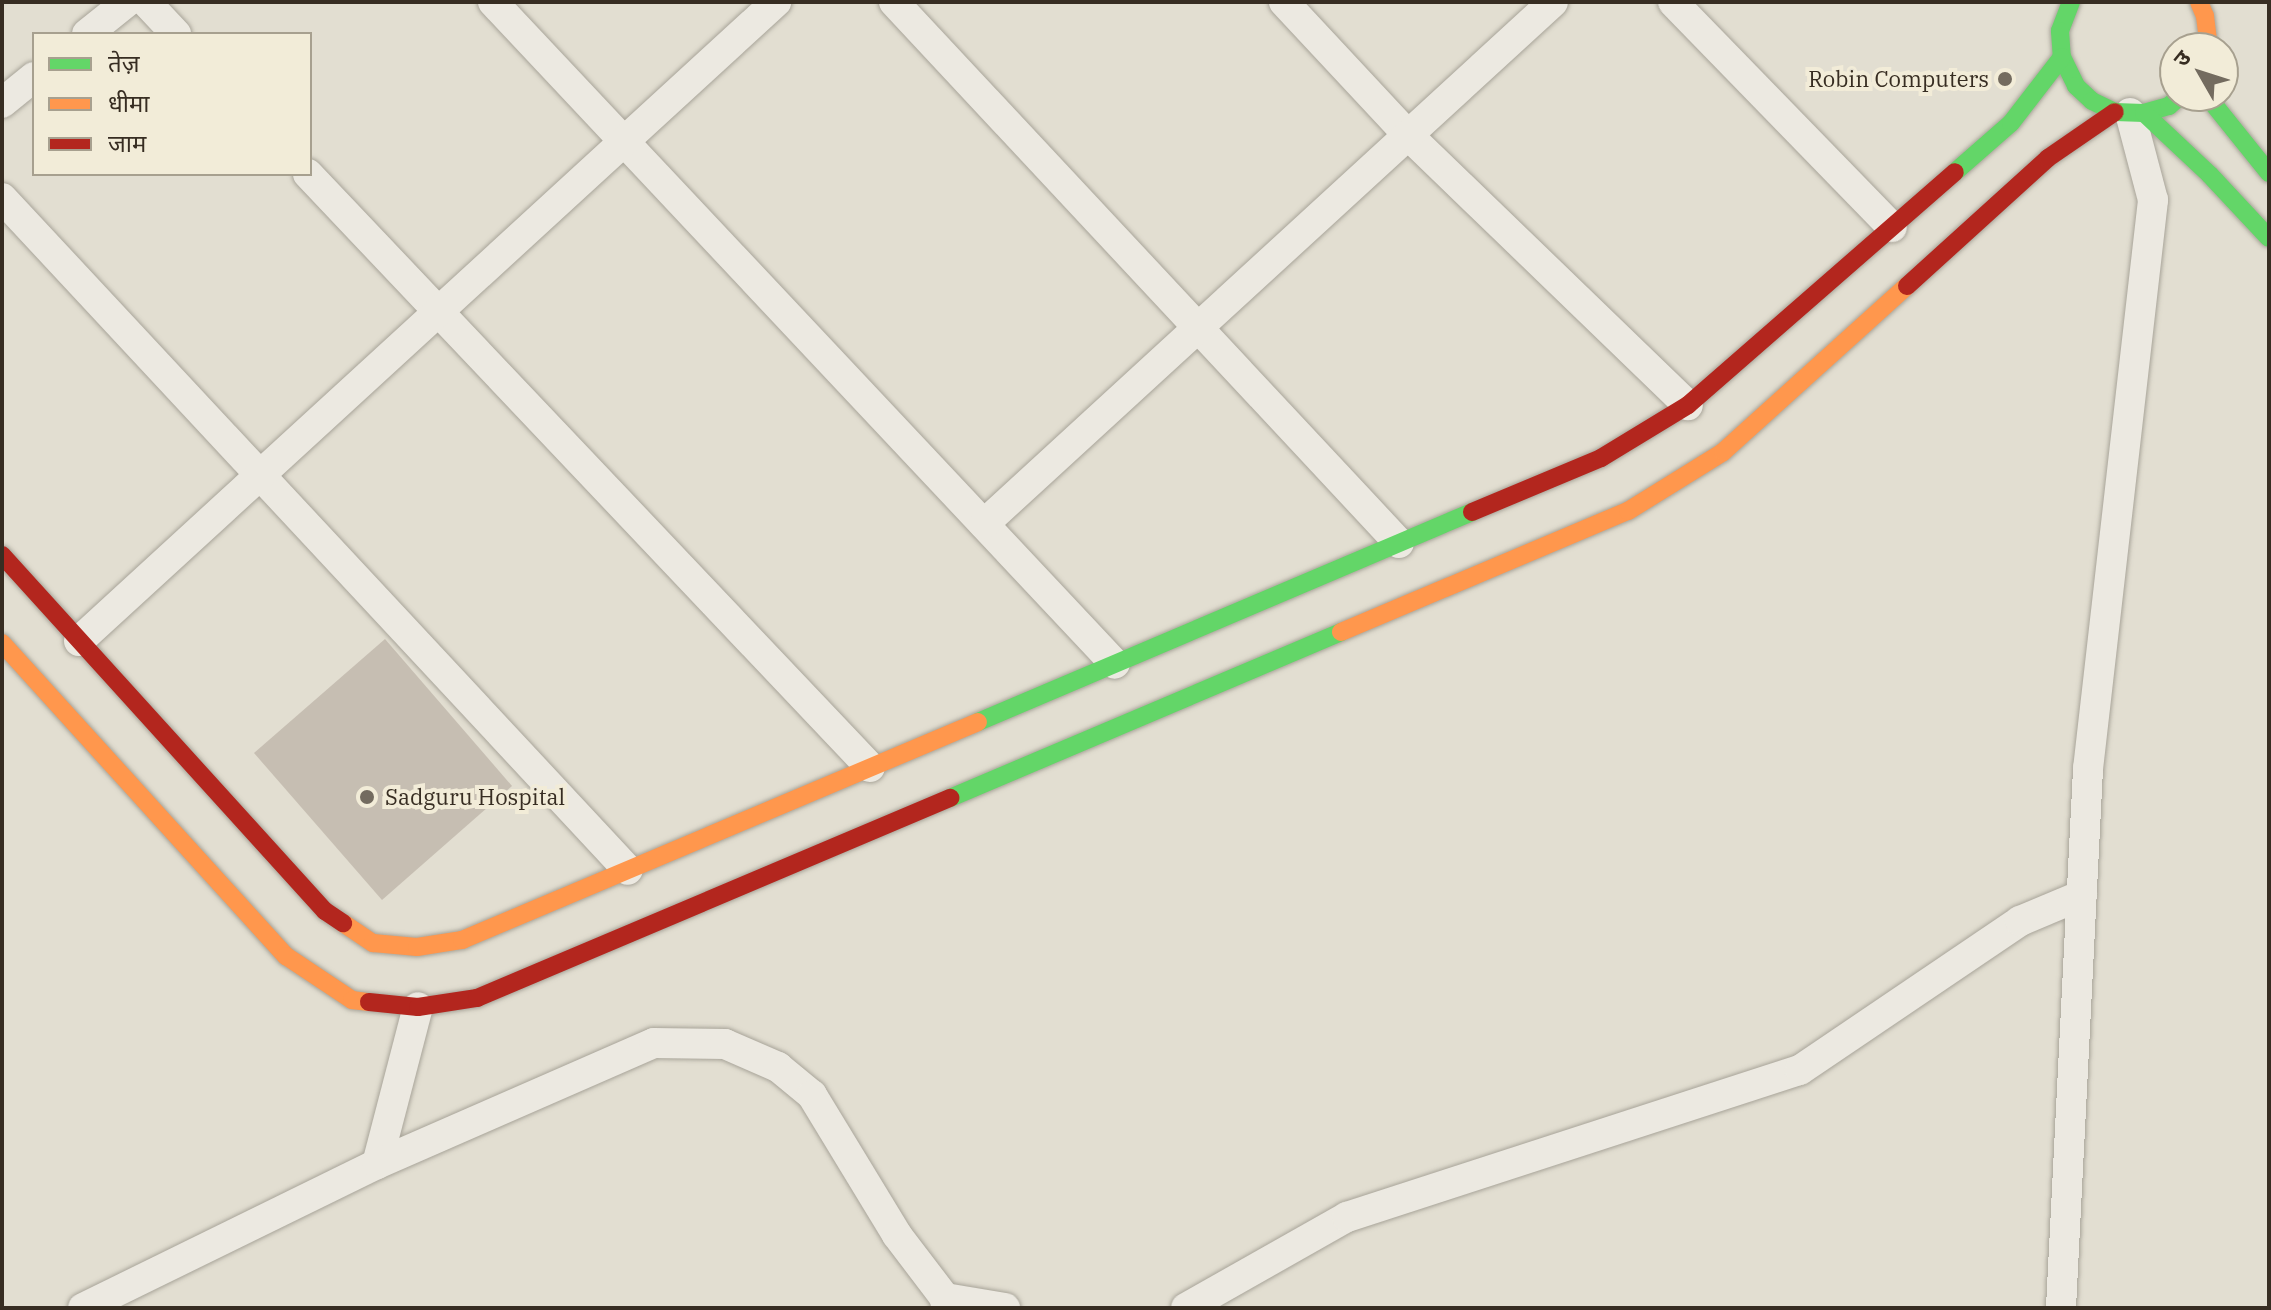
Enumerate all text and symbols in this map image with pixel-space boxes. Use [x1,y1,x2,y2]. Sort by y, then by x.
legend [32,32,312,176]
north arrow [2159,32,2239,112]
text: उ [2166,44,2197,72]
text: तेज़ [108,47,140,79]
place label: Robin Computers [1808,66,1989,92]
marker: Robin Computers [1996,70,2014,88]
text: धीमा [108,87,150,119]
text: जाम [108,127,146,159]
place label: Sadguru Hospital [385,784,565,810]
marker: Sadguru Hospital [356,786,378,808]

